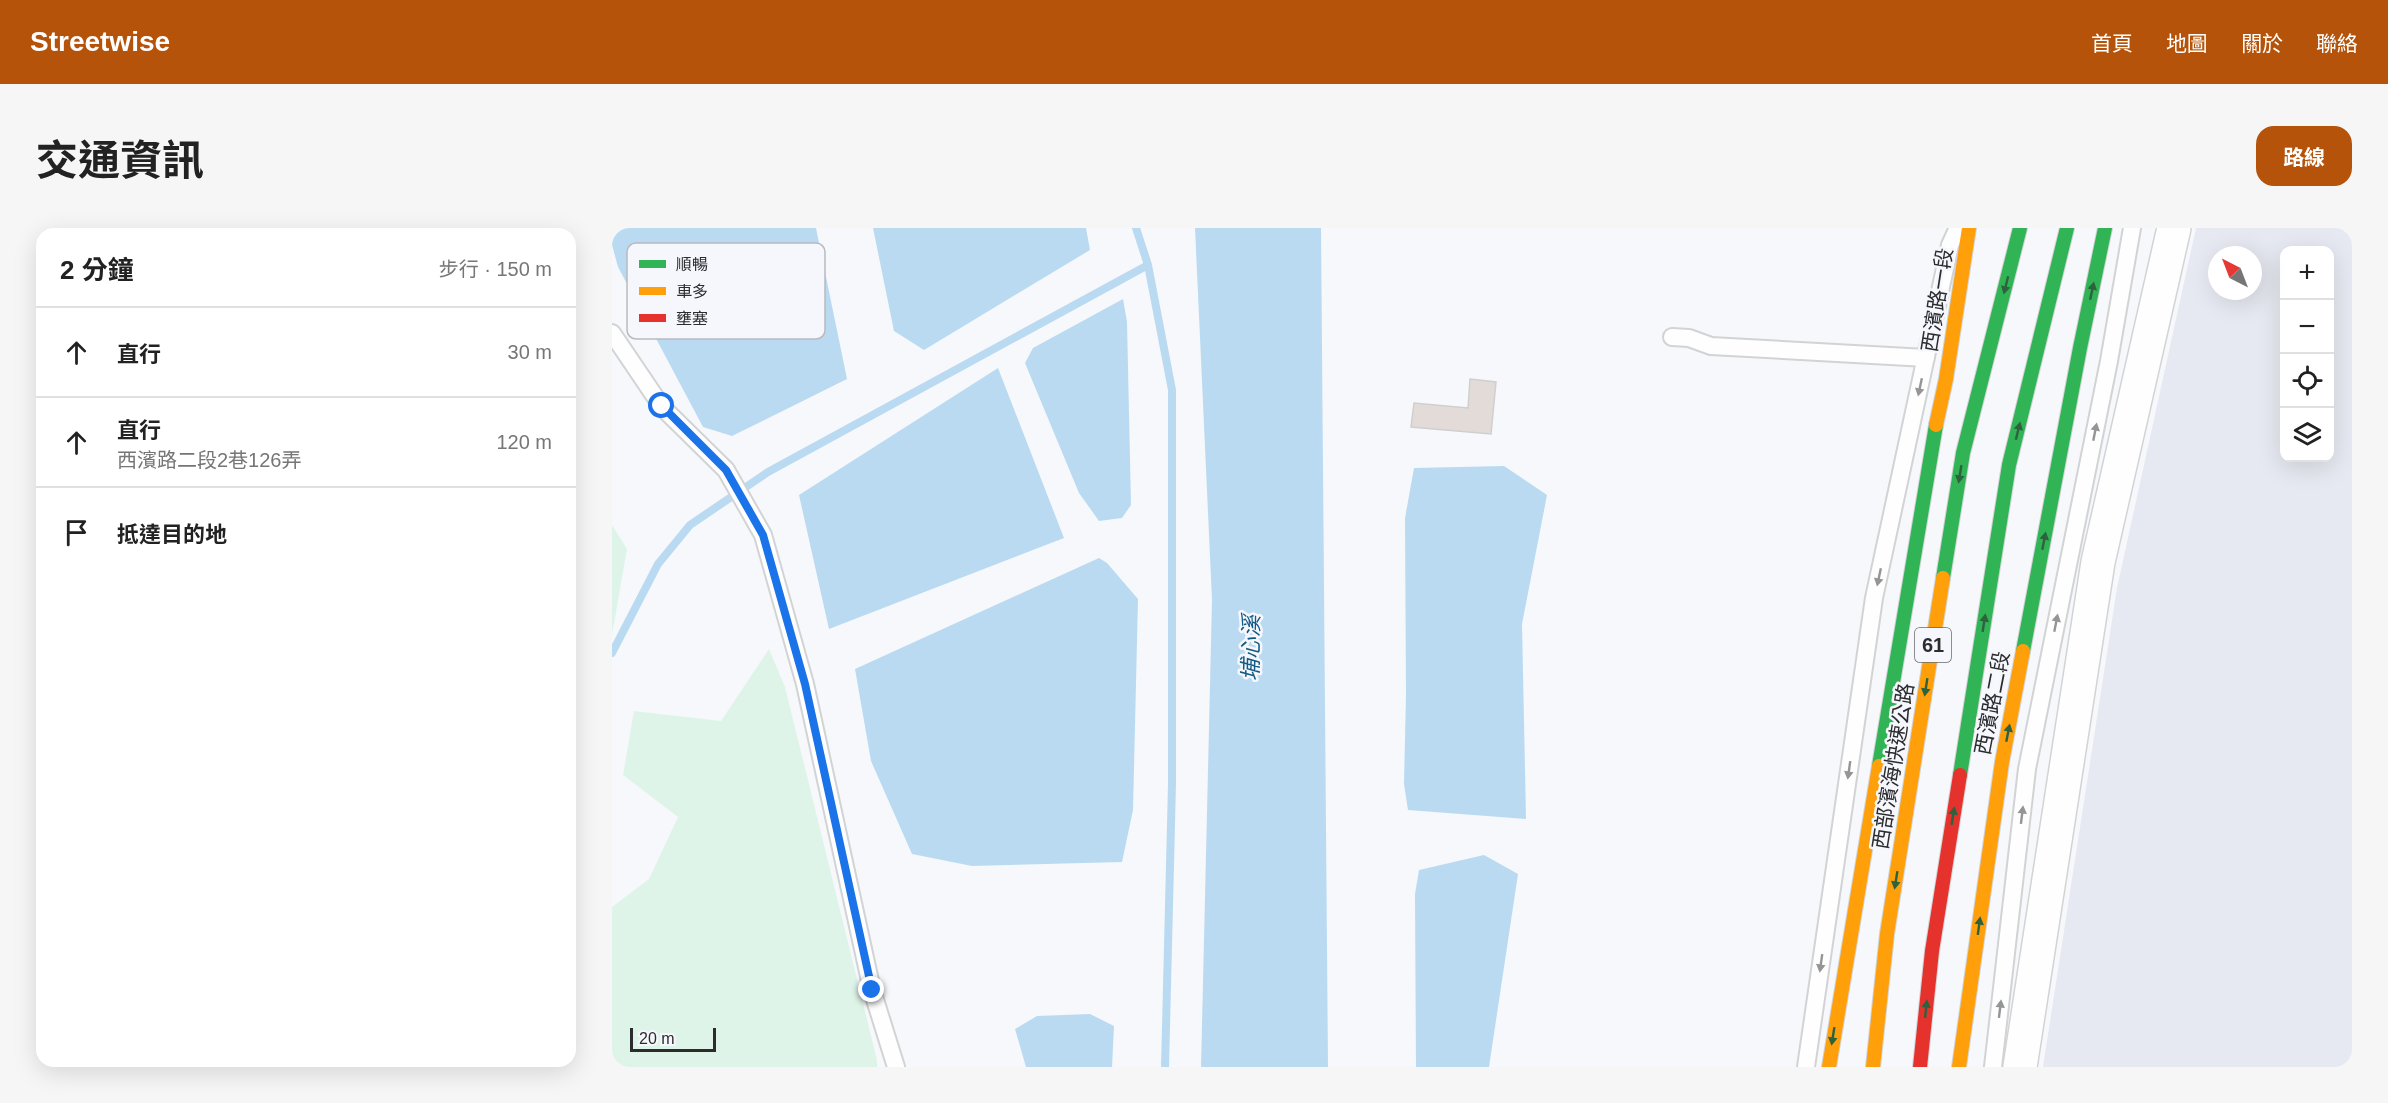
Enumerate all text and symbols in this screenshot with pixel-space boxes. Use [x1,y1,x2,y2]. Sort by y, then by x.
text: Streetwise [30,26,170,57]
text: 首頁 [2091,32,2133,55]
text: 地圖 [2166,32,2208,55]
text: 關於 [2241,32,2283,55]
text: 聯絡 [2316,32,2358,55]
button: 路線 [2256,126,2352,186]
text: 交通資訊 [36,137,204,184]
legend [627,243,825,339]
street label: 西濱路一段 [1917,246,1957,354]
north arrow [2208,246,2262,300]
map controls [2280,246,2334,462]
button: + [2280,246,2334,300]
text: 2 分鐘 [60,255,134,285]
text: 順暢 [676,256,708,273]
text: 步行 · 150 m [439,258,552,280]
one-way arrow [2001,276,2011,294]
one-way arrow [2088,281,2097,300]
text: 車多 [676,283,708,300]
button: − [2280,300,2334,354]
text: 壅塞 [676,310,708,327]
icon: ahead [60,336,93,369]
text: 30 m [508,341,552,363]
text: 直行 [117,342,161,367]
button: locate [2280,354,2334,408]
one-way arrow [1914,377,1924,396]
route start [648,392,674,418]
button: layers [2280,408,2334,462]
text: 直行 [117,418,161,443]
one-way arrow [2013,422,2023,440]
one-way arrow [2090,423,2100,441]
icon: ahead [60,426,93,459]
text: 120 m [496,431,552,453]
text: 西濱路二段2巷126弄 [117,449,302,471]
one-way arrow [1955,465,1964,484]
icon: arrive [60,516,93,549]
text: 抵達目的地 [117,522,227,547]
one-way arrow [2040,532,2049,551]
one-way arrow [1874,568,1883,587]
water label: 埔心溪 [1238,612,1264,681]
one-way arrow [1980,614,1989,633]
one-way arrow [2052,614,2061,633]
road number: 61 [1915,628,1951,662]
street label: 西濱路二段 [1971,649,2013,757]
one-way arrow [1922,678,1931,697]
street label: 西部濱海快速公路 [1869,681,1917,851]
one-way arrow [2004,723,2013,742]
one-way arrow [1845,761,1854,780]
one-way arrow [1949,806,1958,825]
one-way arrow [2017,806,2027,825]
one-way arrow [1891,871,1900,890]
one-way arrow [1975,916,1984,935]
one-way arrow [1817,954,1826,973]
route end [858,976,884,1002]
one-way arrow [1921,999,1931,1018]
one-way arrow [1995,999,2005,1018]
scale bar [630,1025,716,1052]
one-way arrow [1828,1027,1837,1046]
text: 20 m [639,1030,675,1047]

